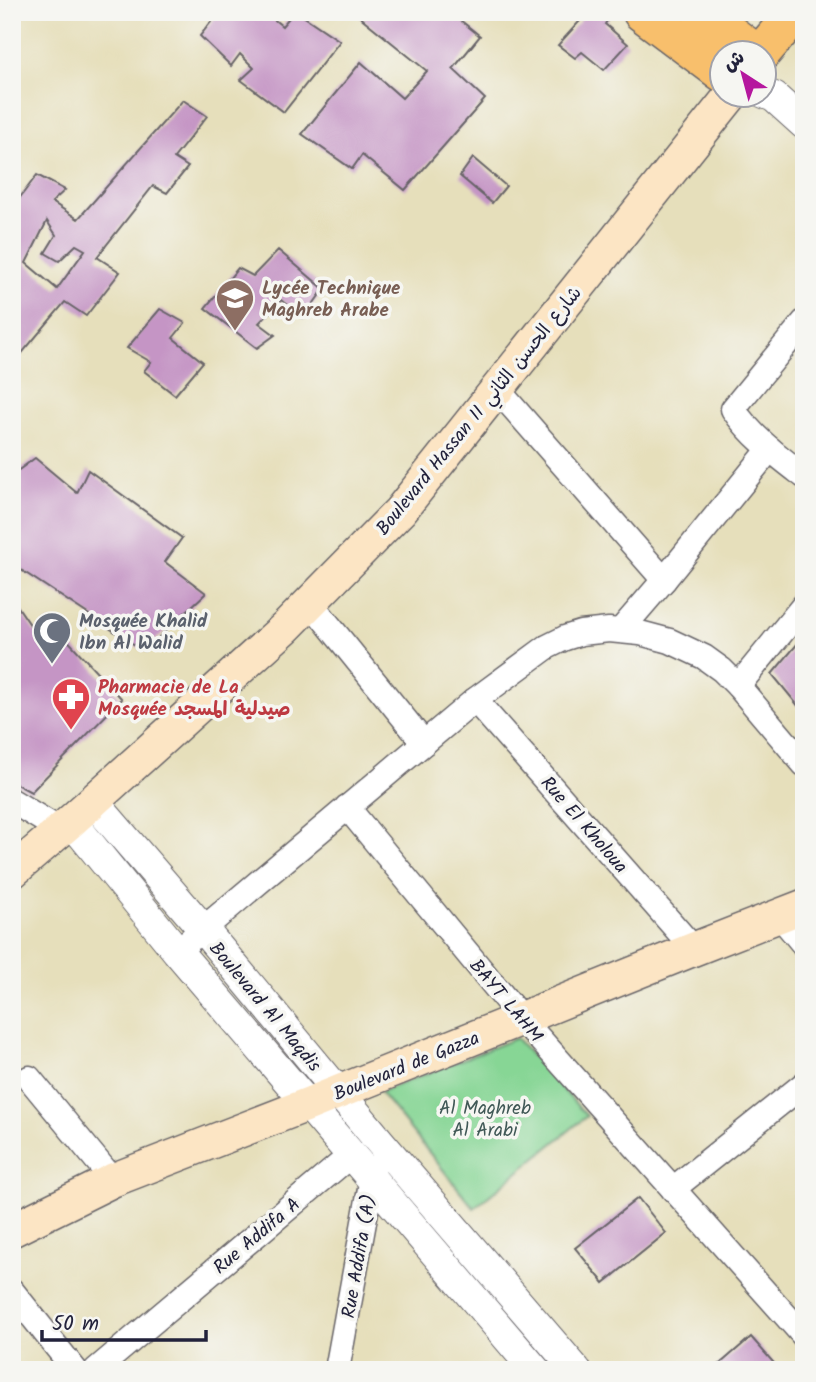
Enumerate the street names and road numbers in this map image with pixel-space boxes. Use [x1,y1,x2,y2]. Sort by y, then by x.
street label: Boulevard Hassan II شارع الحسن الثاني [369,280,590,543]
street label: Rue El Kholoua [532,770,635,881]
street label: Boulevard Al Maqdis [201,936,328,1079]
street label: BAYT LAHM [461,953,550,1050]
street label: Boulevard de Gazza [329,1024,484,1110]
street label: Rue Addifa A [207,1191,308,1282]
street label: Rue Addifa (A) [334,1192,386,1321]

